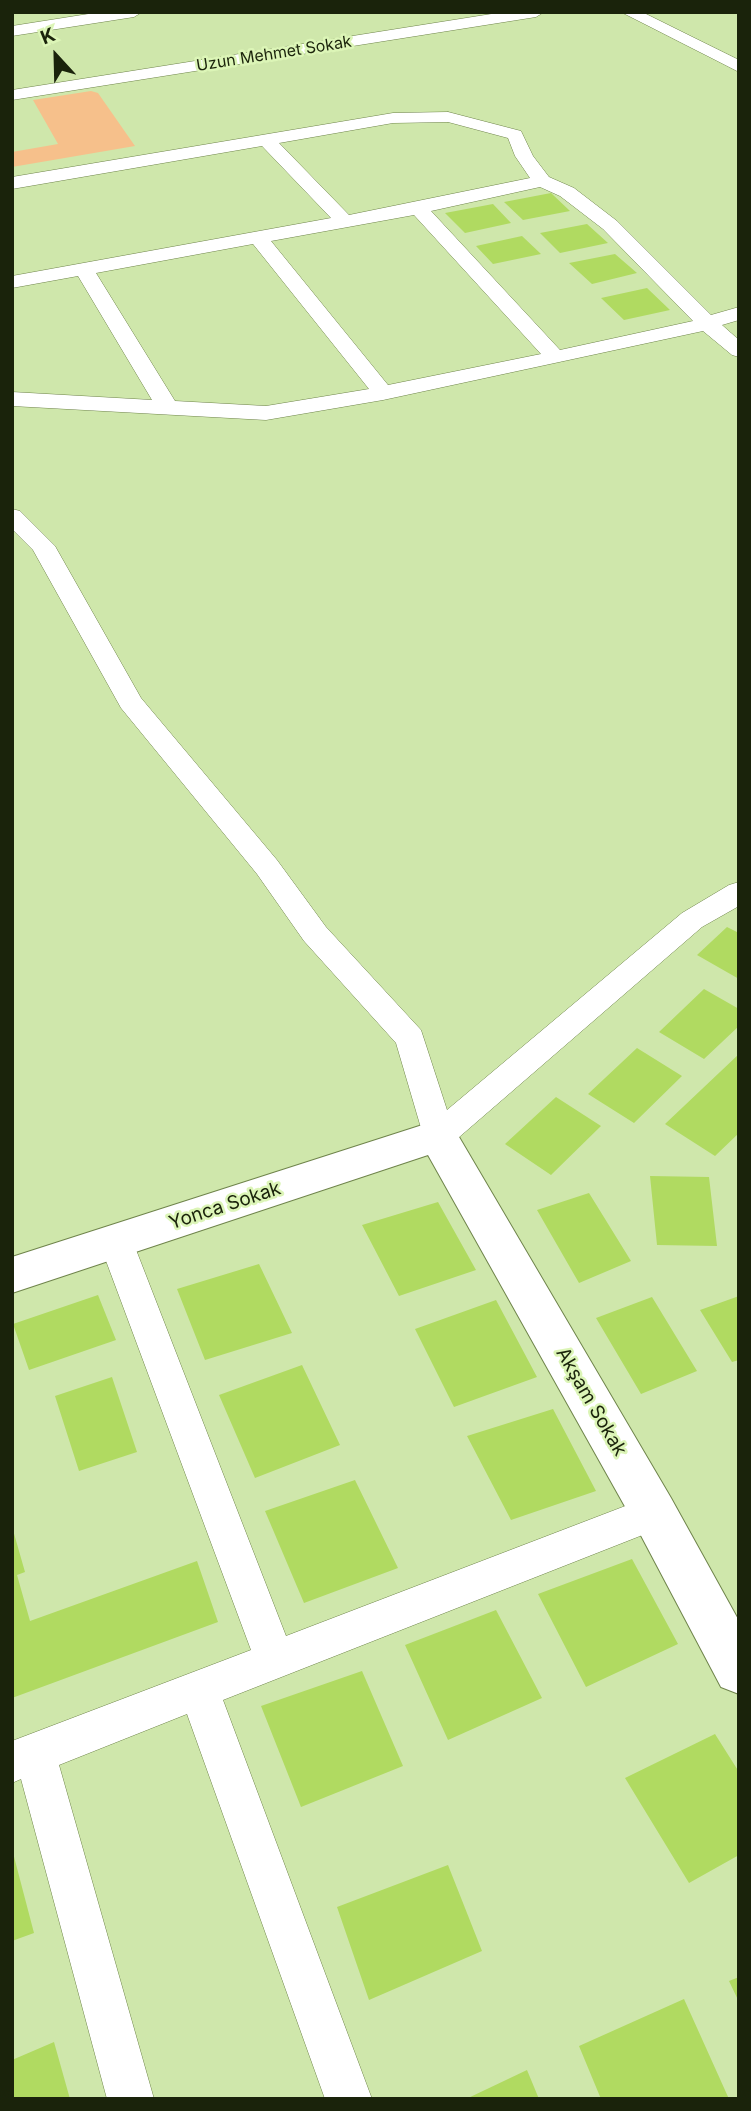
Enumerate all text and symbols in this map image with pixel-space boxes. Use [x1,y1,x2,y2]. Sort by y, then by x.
north arrow [21,21,91,91]
text: K [37,23,59,49]
street label: Uzun Mehmet Sokak [195,32,353,76]
street label: Yonca Sokak [166,1177,284,1235]
street label: Akşam Sokak [551,1344,631,1460]

